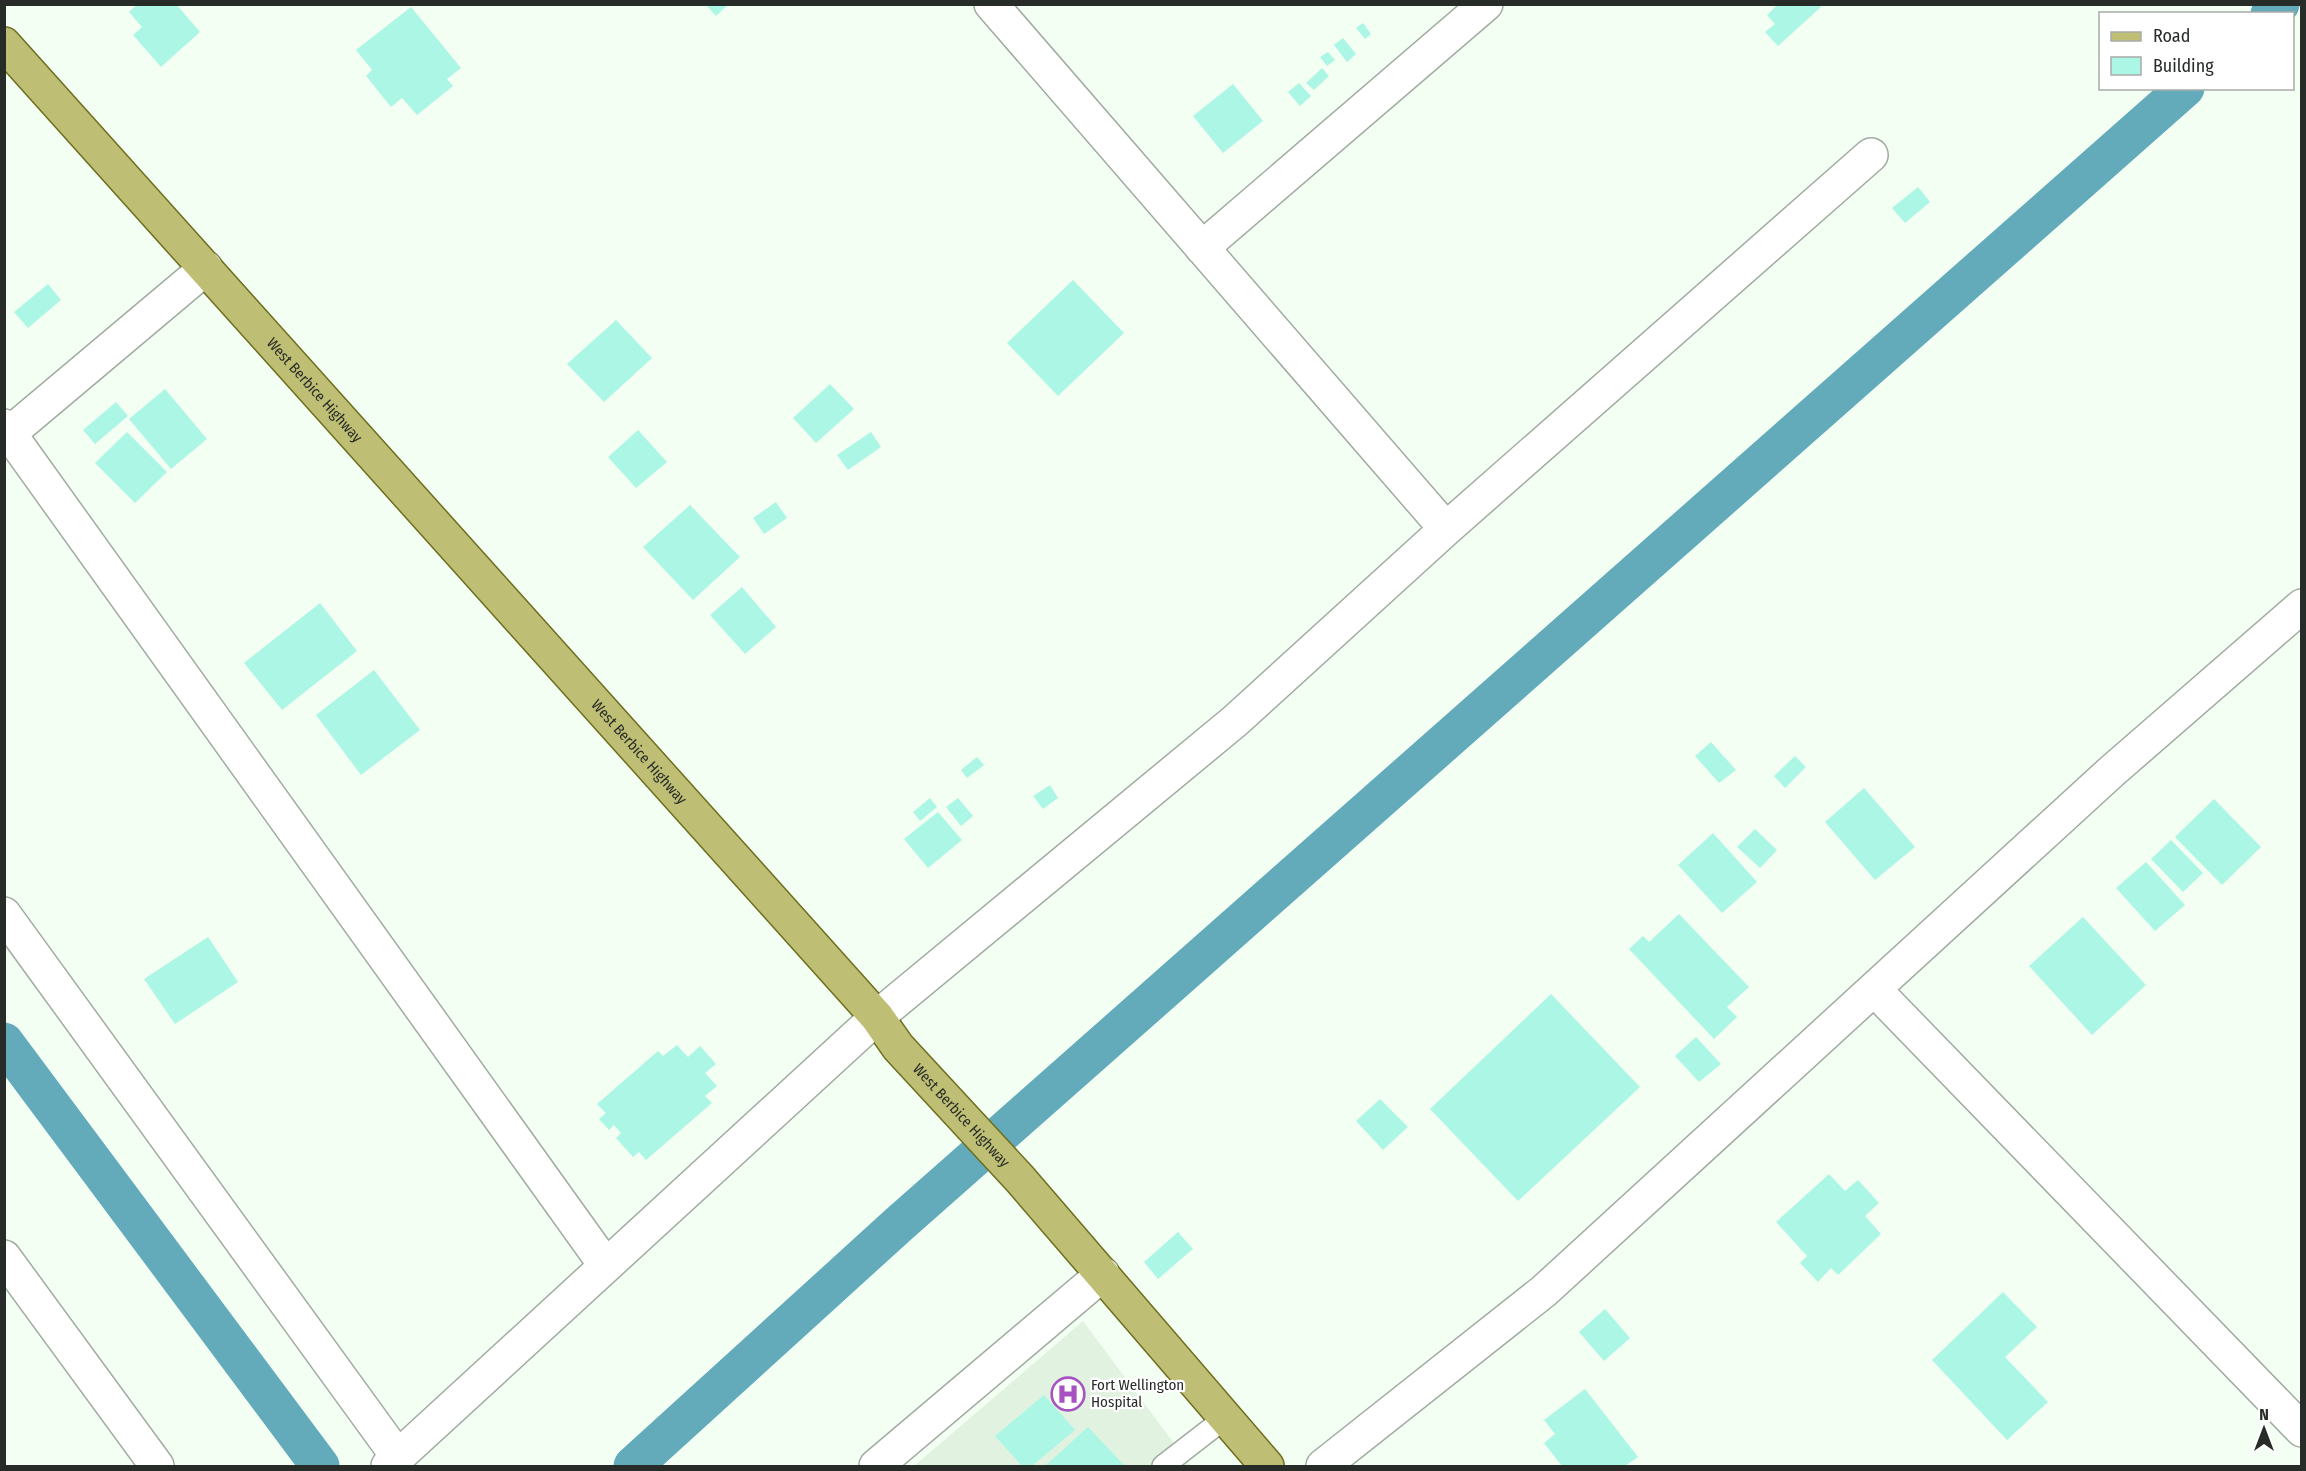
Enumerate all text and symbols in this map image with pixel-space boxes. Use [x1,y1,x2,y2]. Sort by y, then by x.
legend [2099,12,2294,90]
text: Road [2153,25,2190,47]
text: Building [2153,55,2214,77]
street label: West Berbice Highway [263,334,366,446]
street label: West Berbice Highway [588,696,691,808]
street label: West Berbice Highway [909,1060,1014,1171]
hospital icon: Fort Wellington Hospital [1050,1376,1086,1412]
place label: Fort Wellington Hospital [1091,1376,1184,1411]
north arrow [2234,1399,2294,1459]
text: N [2259,1405,2269,1424]

